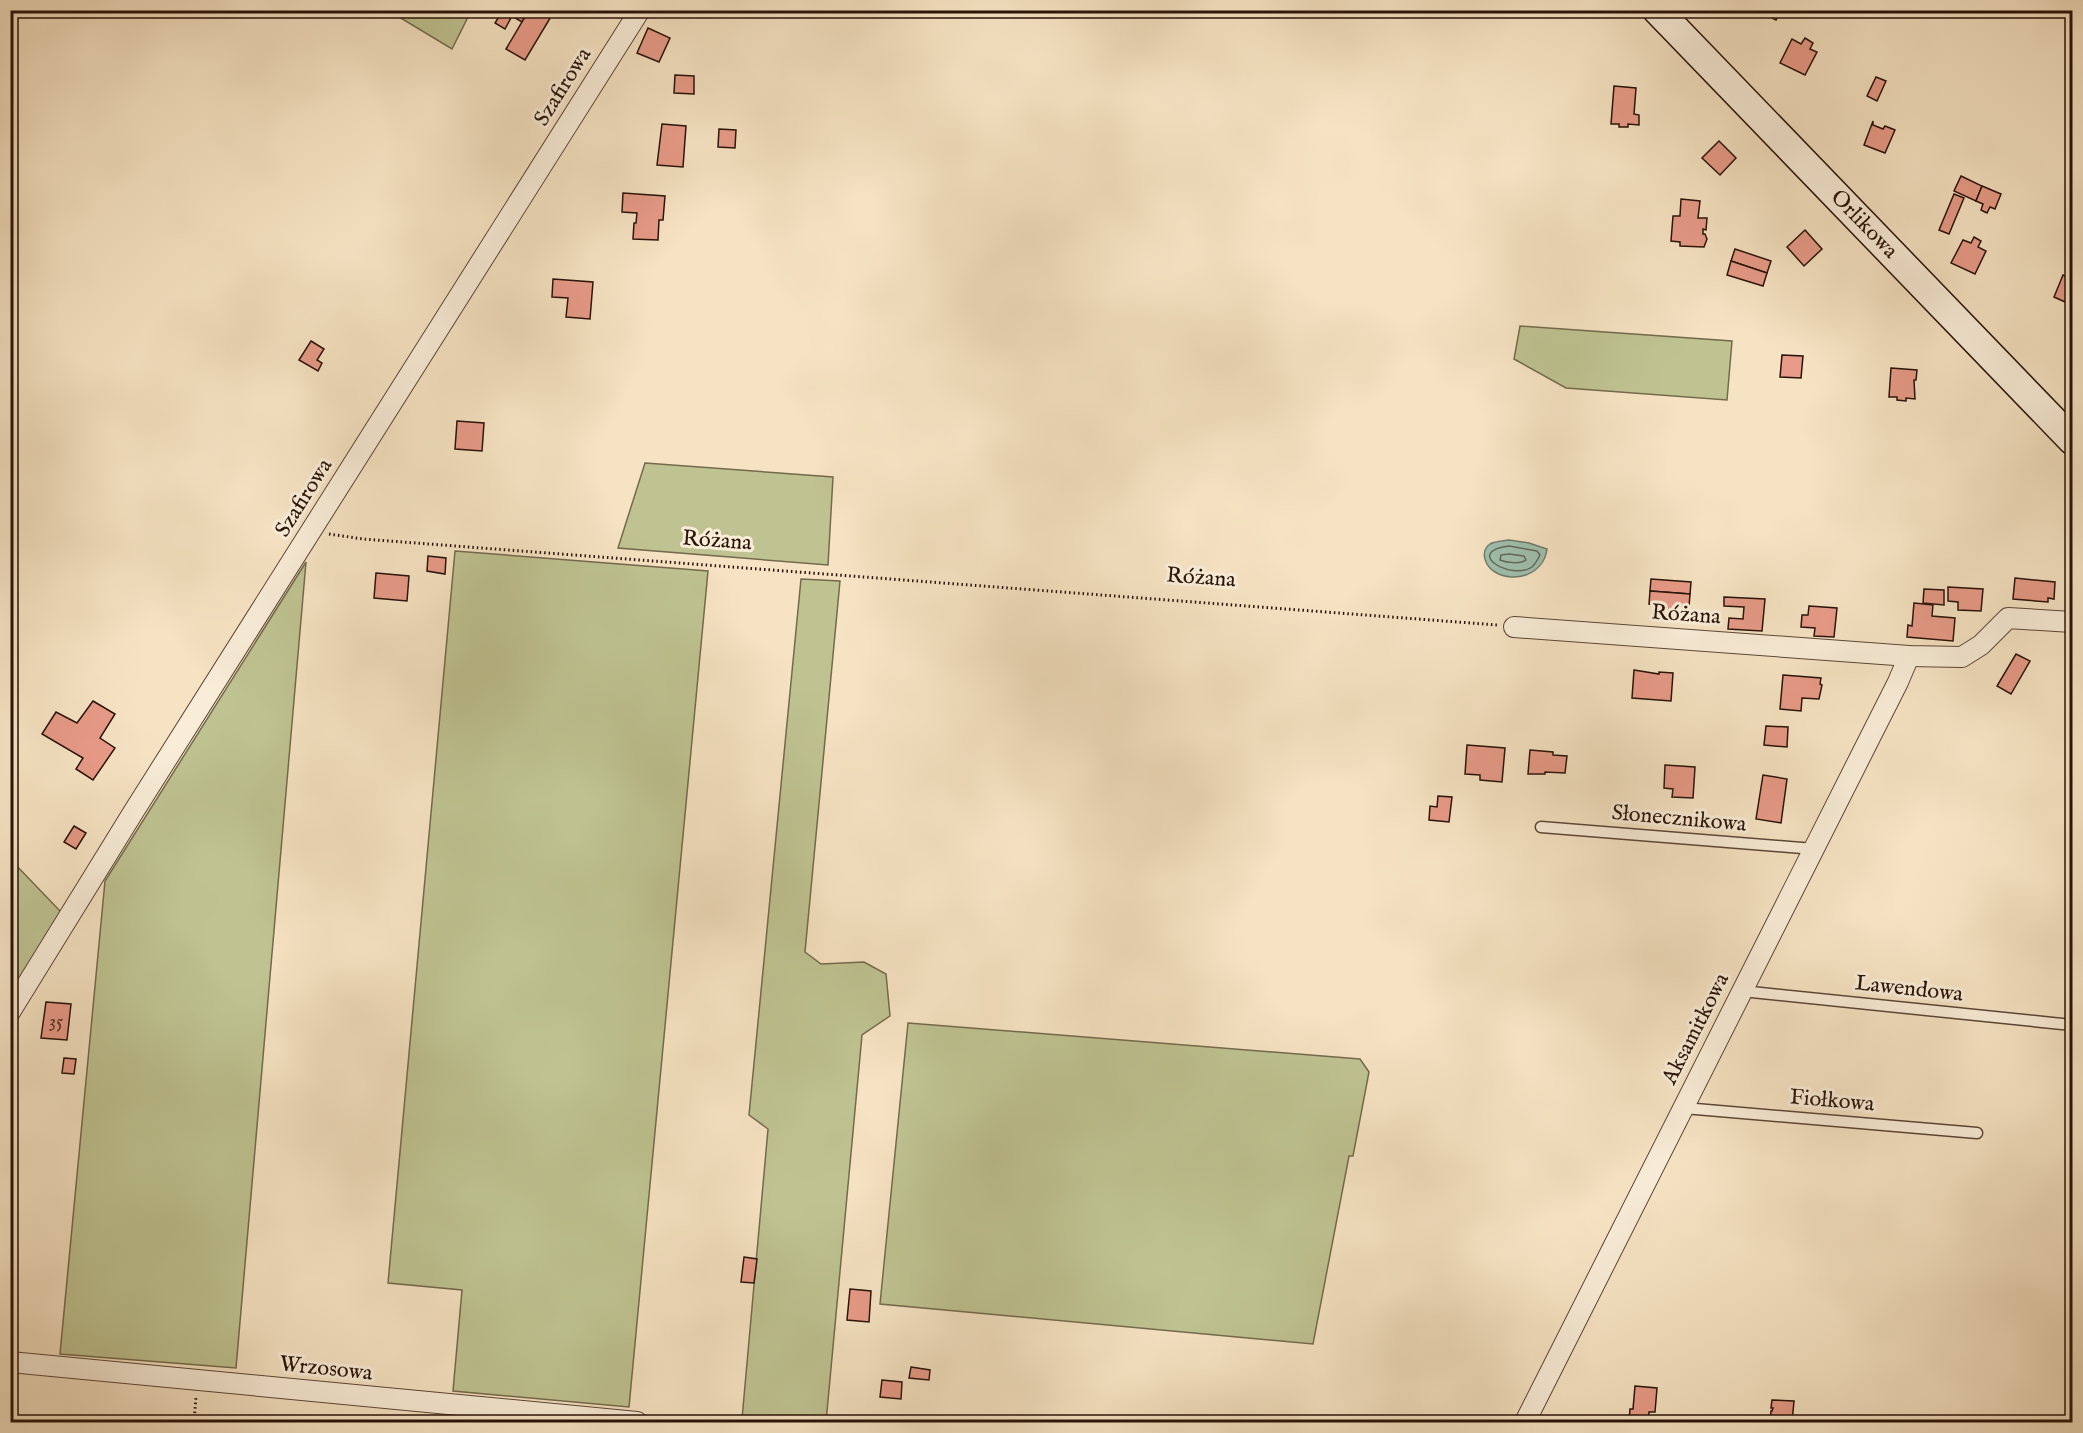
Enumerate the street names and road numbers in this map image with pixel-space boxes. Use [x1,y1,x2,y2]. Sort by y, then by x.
street label: Szafirowa [528,42,598,132]
street label: Orlikowa [1824,184,1904,265]
street label: Szafirowa [269,453,339,543]
street label: Różana [681,525,753,557]
street label: Różana [1165,562,1237,594]
street label: Różana [1650,599,1722,631]
street label: Słonecznikowa [1610,799,1748,839]
street label: Aksamitkowa [1656,968,1736,1090]
street label: Lawendowa [1854,969,1965,1009]
street label: Fiołkowa [1789,1083,1876,1119]
street label: Wrzosowa [278,1350,374,1388]

